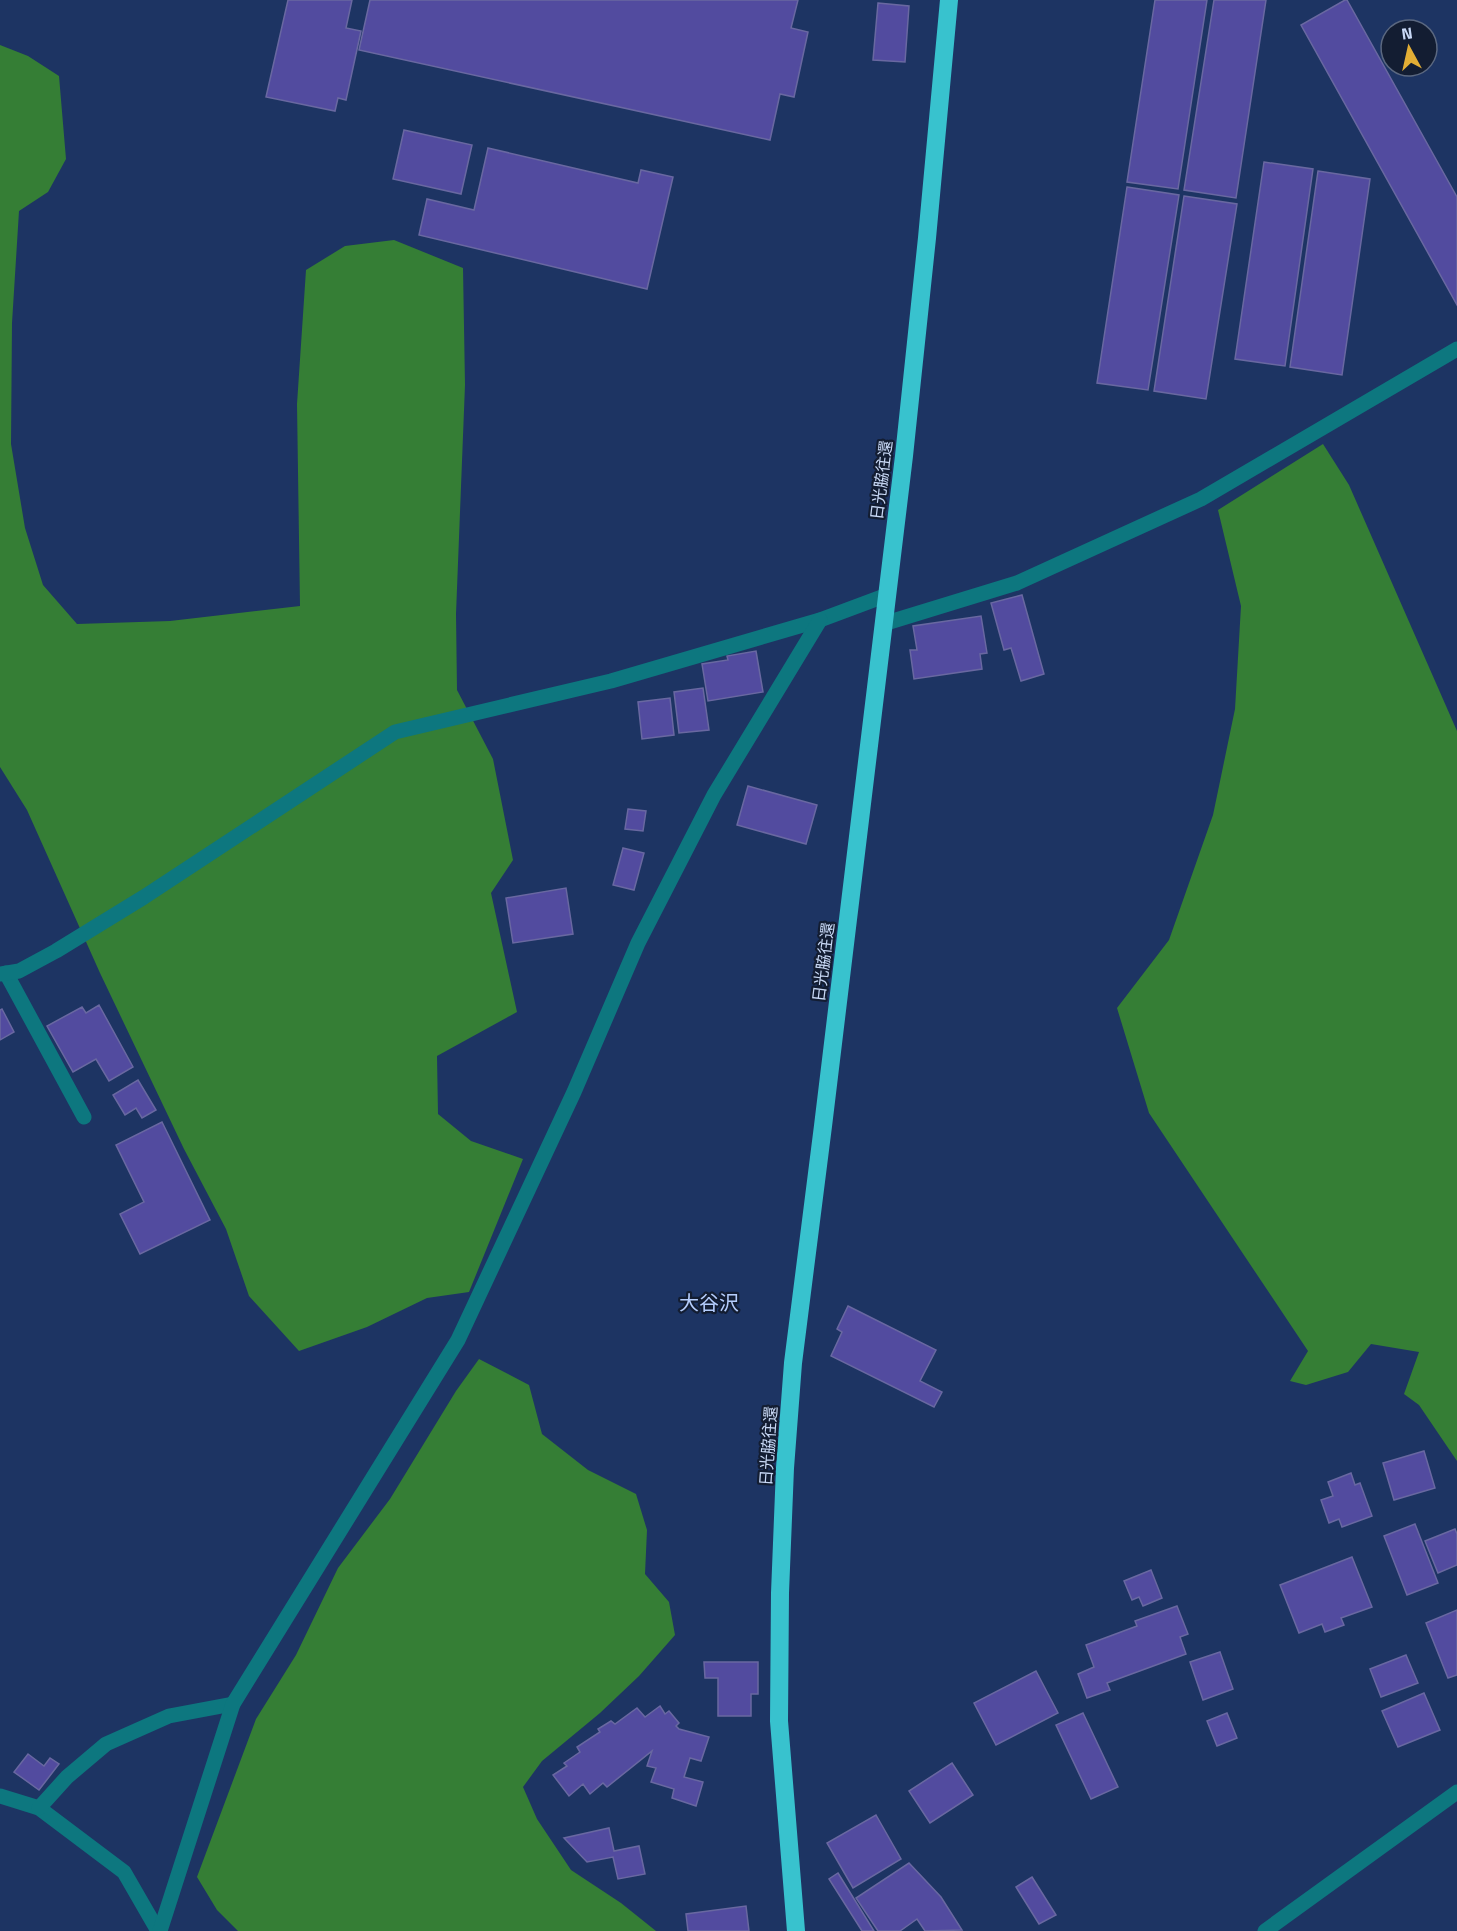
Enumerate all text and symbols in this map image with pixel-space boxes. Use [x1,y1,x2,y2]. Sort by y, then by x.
north arrow [1379,18,1439,78]
text: N [1400,20,1414,46]
street label: 日光脇往還 [864,439,898,521]
street label: 日光脇往還 [806,921,840,1003]
district label: 大谷沢 [679,1287,739,1318]
street label: 日光脇往還 [753,1405,783,1487]

